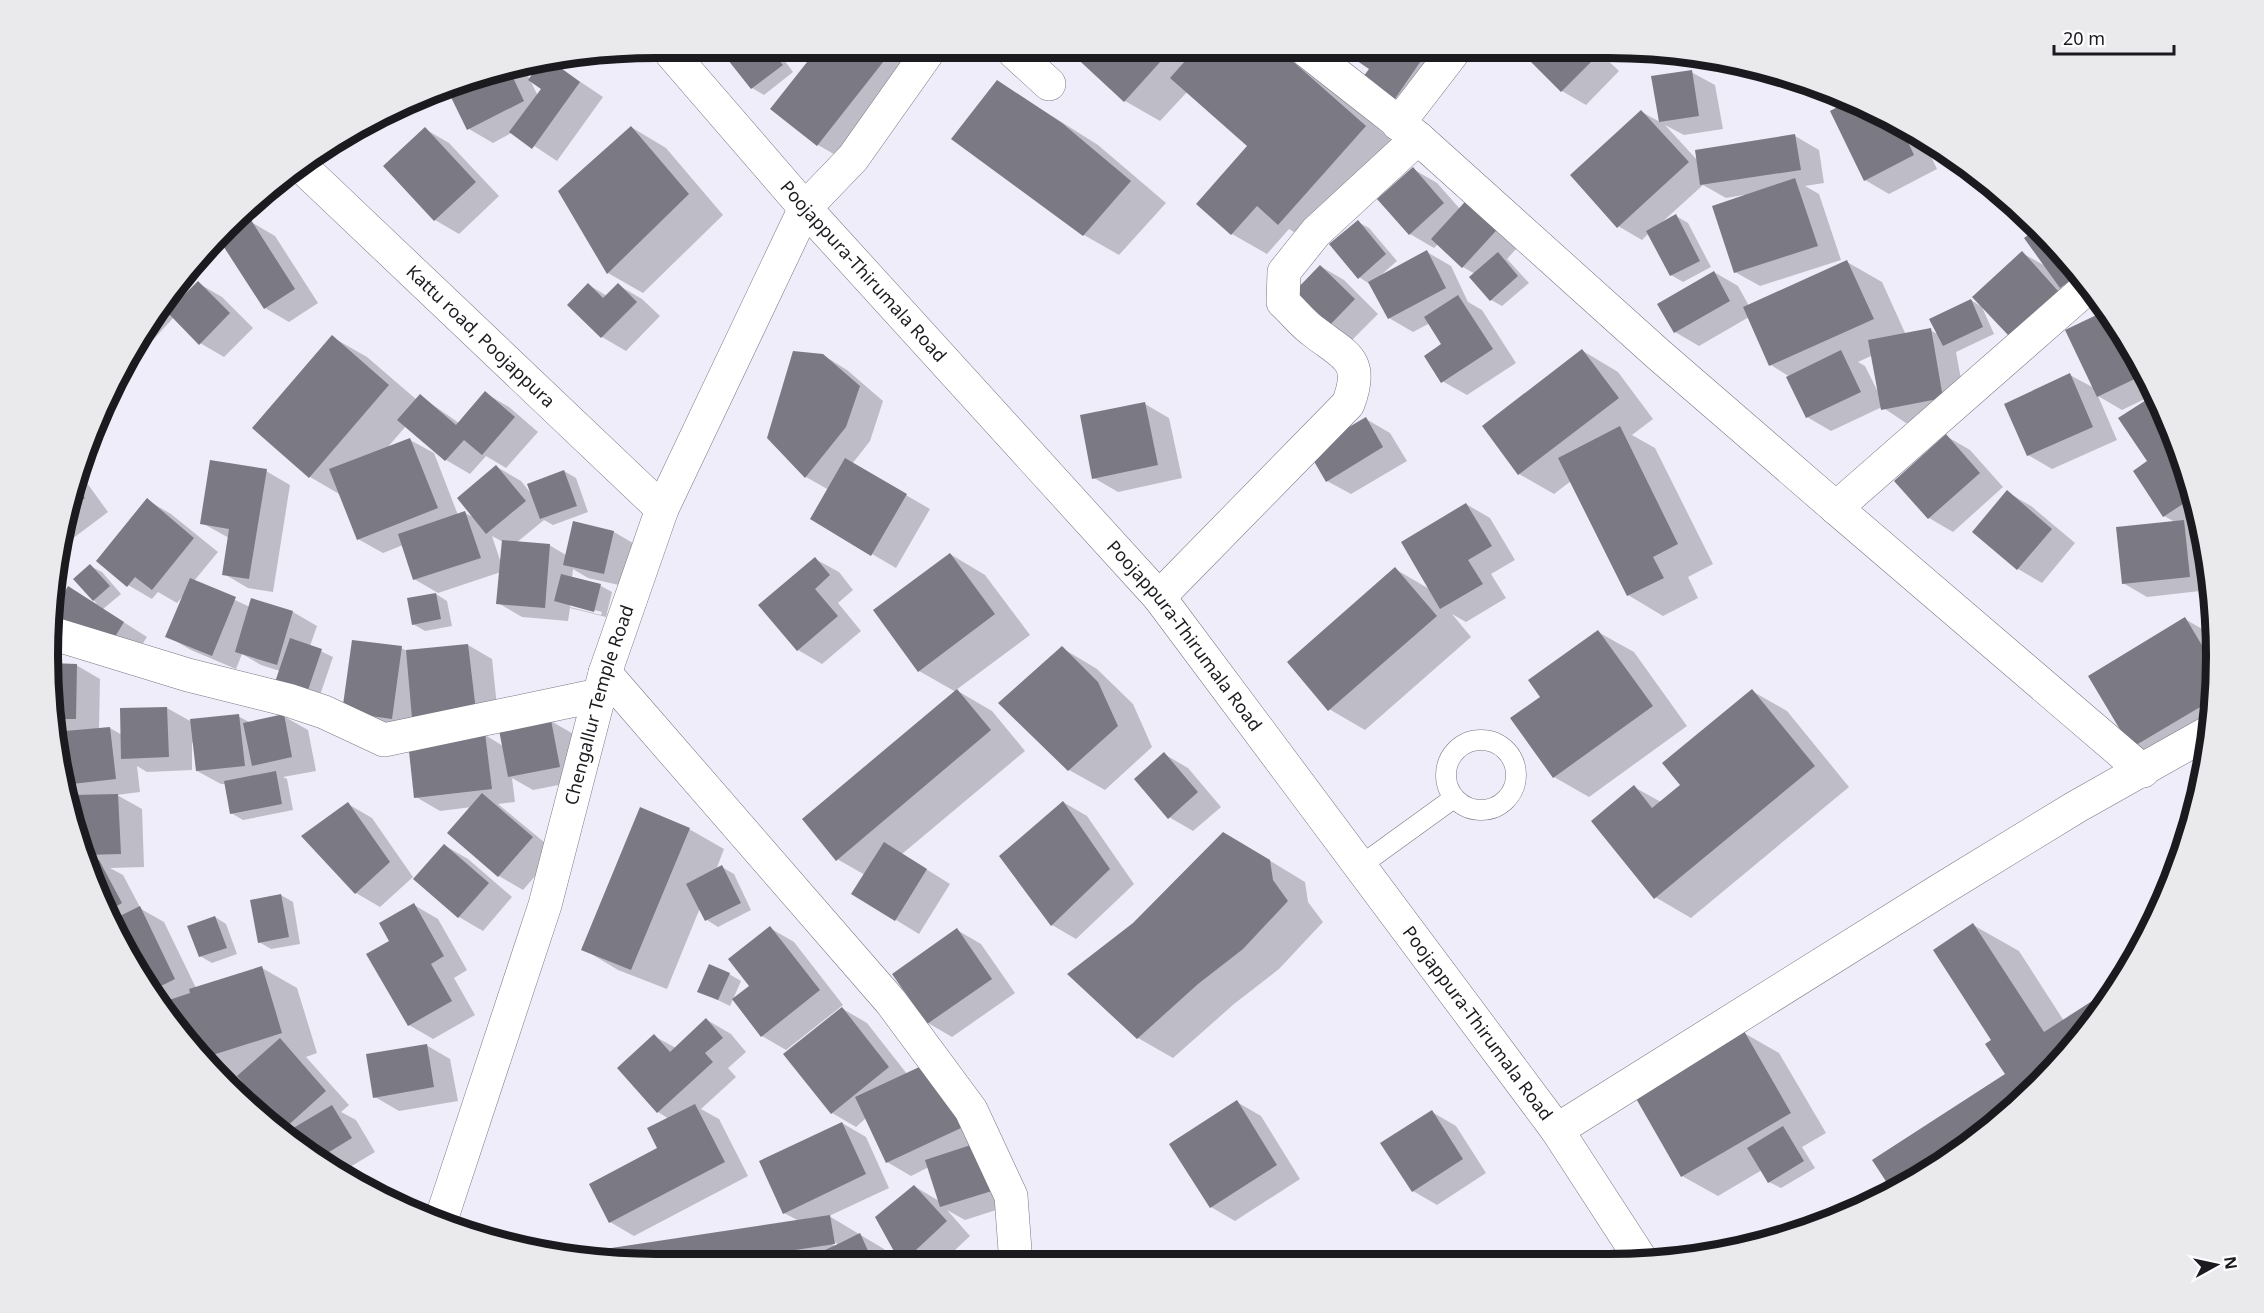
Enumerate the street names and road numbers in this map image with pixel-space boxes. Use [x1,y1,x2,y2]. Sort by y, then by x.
street label: Poojappura-Thirumala Road [775,175,952,367]
street label: Kattu road, Poojappura [402,259,561,412]
street label: Poojappura-Thirumala Road [1102,535,1268,736]
street label: Chengallur Temple Road [558,602,639,808]
street label: Poojappura-Thirumala Road [1398,921,1559,1125]

